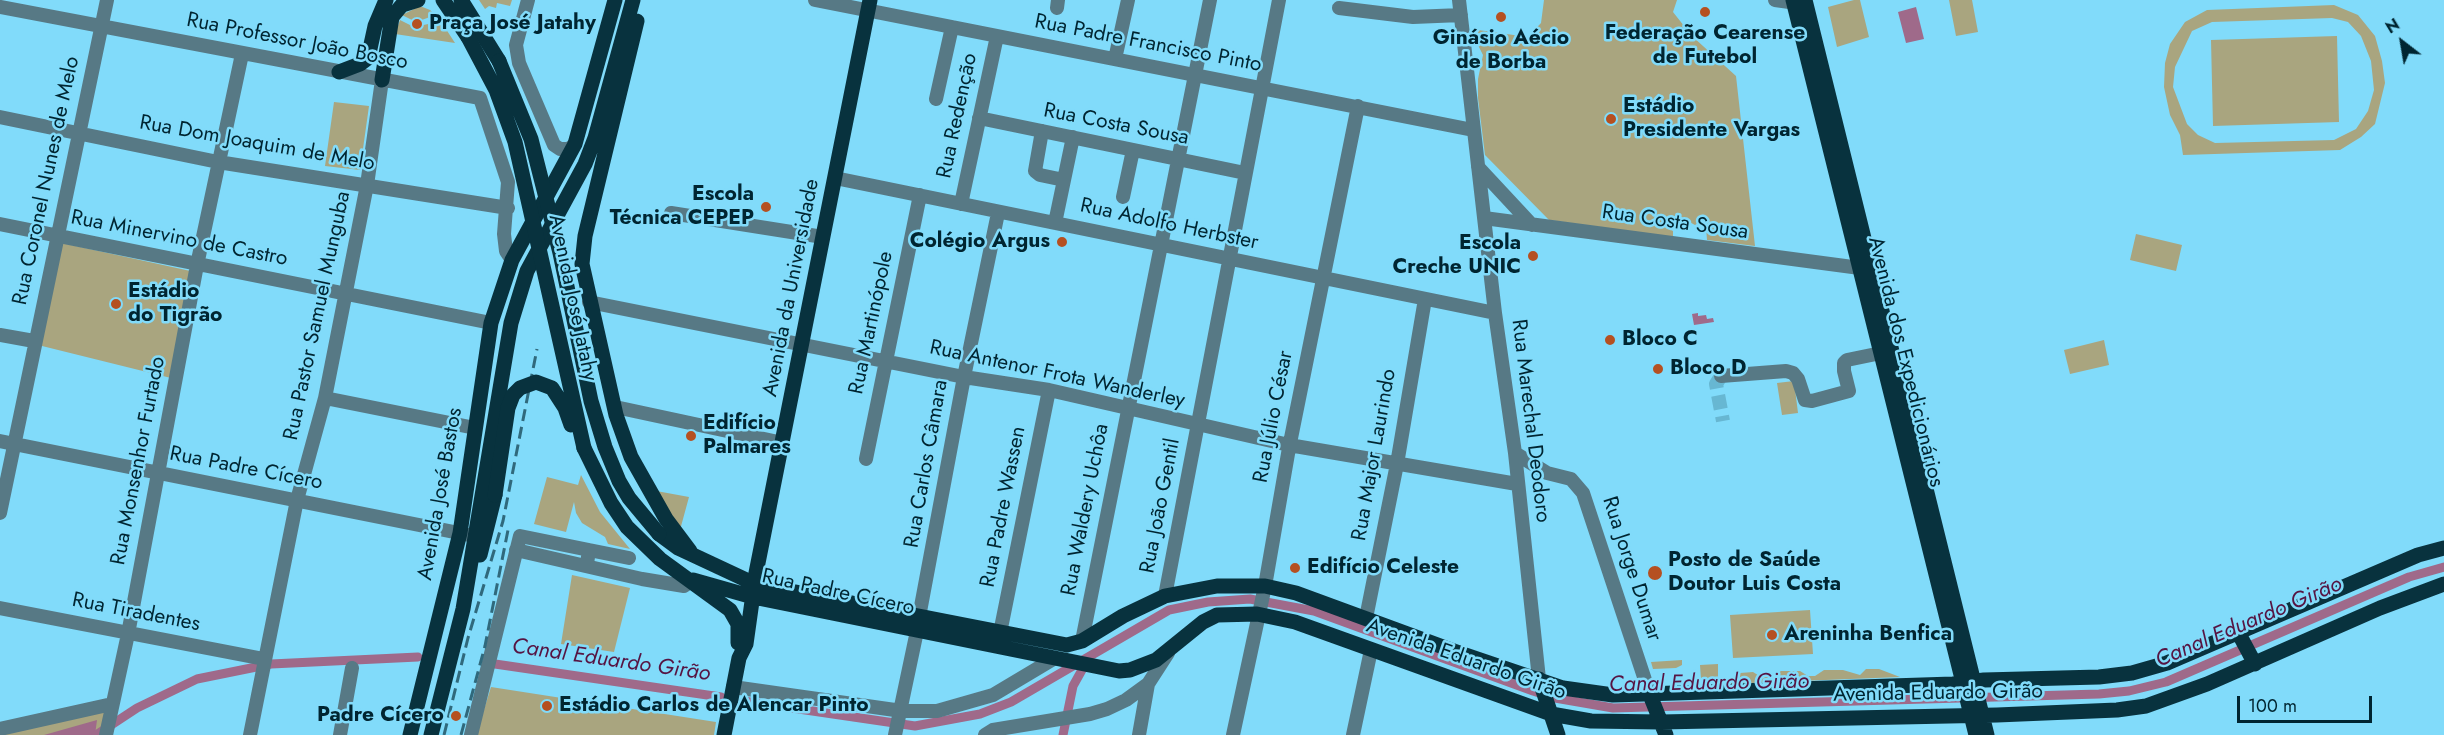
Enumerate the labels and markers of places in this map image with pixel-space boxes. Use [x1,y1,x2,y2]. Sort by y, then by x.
marker: Federação Cearense de Futebol [1698,5,1712,19]
marker: Ginásio Aécio de Borba [1494,10,1508,24]
place label: Praça José Jatahy [429,11,596,37]
marker: Praça José Jatahy [410,17,424,31]
place label: Federação Cearense de Futebol [1605,21,1805,71]
place label: Ginásio Aécio de Borba [1433,26,1569,76]
place label: Estádio Presidente Vargas [1623,94,1800,144]
marker: Estádio Presidente Vargas [1604,112,1618,126]
place label: Escola Técnica CEPEP [610,182,754,232]
marker: Escola Técnica CEPEP [759,200,773,214]
place label: Colégio Argus [910,229,1050,255]
place label: Escola Creche UNIC [1392,231,1521,281]
marker: Colégio Argus [1055,235,1069,249]
marker: Escola Creche UNIC [1526,249,1540,263]
place label: Estádio do Tigrão [128,279,222,329]
marker: Estádio do Tigrão [109,297,123,311]
place label: Bloco C [1622,327,1698,353]
marker: Bloco C [1603,333,1617,347]
place label: Bloco D [1670,356,1746,382]
marker: Bloco D [1651,362,1665,376]
place label: Edifício Palmares [703,411,791,461]
marker: Edifício Palmares [684,429,698,443]
place label: Posto de Saúde Doutor Luis Costa [1668,548,1841,598]
place label: Edifício Celeste [1307,555,1459,581]
marker: Edifício Celeste [1288,561,1302,575]
marker: Posto de Saúde Doutor Luis Costa [1646,564,1664,582]
place label: Areninha Benfica [1784,622,1952,648]
marker: Areninha Benfica [1765,628,1779,642]
place label: Estádio Carlos de Alencar Pinto [559,693,869,719]
marker: Estádio Carlos de Alencar Pinto [540,699,554,713]
place label: Padre Cícero [317,703,444,729]
marker: Padre Cícero [449,709,463,723]

